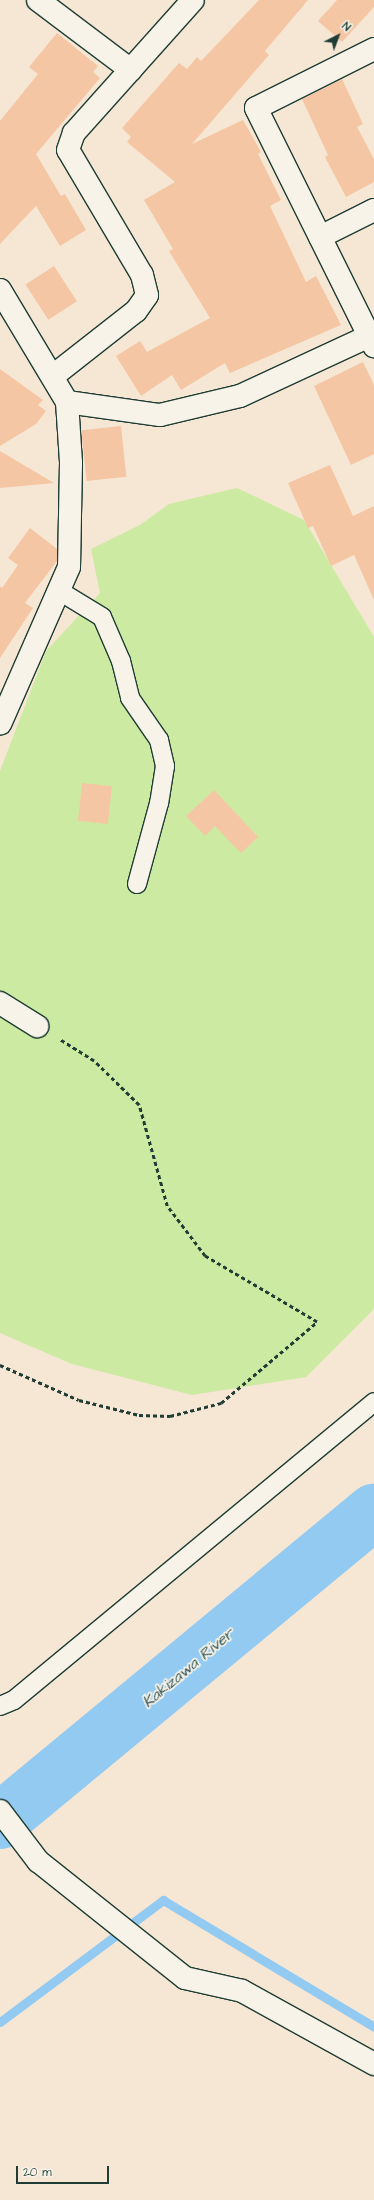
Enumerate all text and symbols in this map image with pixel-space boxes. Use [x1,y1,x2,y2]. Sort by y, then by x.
north arrow [318,16,358,56]
text: N [339,19,354,35]
water label: Kakizawa River [138,1624,238,1712]
scale bar [18,2158,111,2184]
text: 20 m [23,2164,52,2181]

